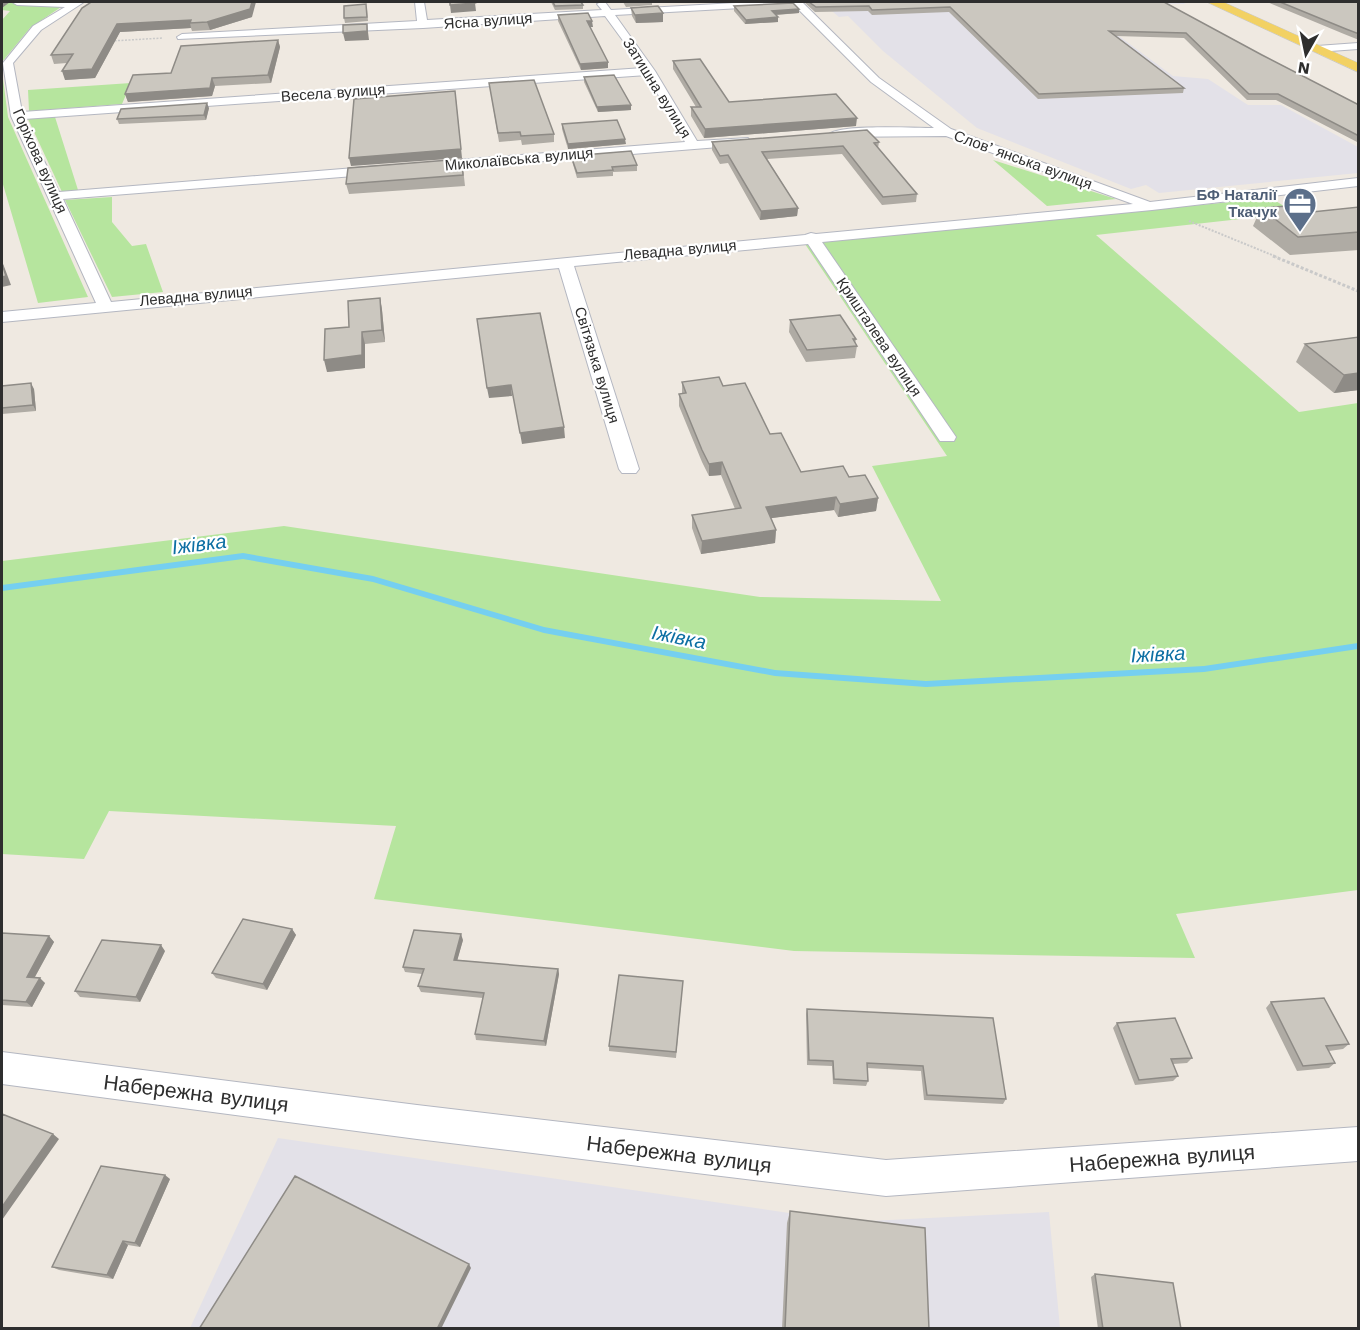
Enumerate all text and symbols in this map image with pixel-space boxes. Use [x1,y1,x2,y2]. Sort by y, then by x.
street label: Ясна вулиця [443,9,533,33]
north arrow [1276,24,1336,84]
street label: Затишна вулиця [619,35,695,141]
text: N [1296,58,1311,79]
street label: Весела вулиця [280,80,386,106]
street label: Горіхова вулиця [9,106,71,216]
street label: Словʼянська вулиця [951,127,1095,193]
street label: Миколаївська вулиця [444,144,594,174]
place label: БФ Наталії Ткачук [1197,186,1278,221]
office icon: БФ Наталії Ткачук [1282,186,1318,233]
street label: Левадна вулиця [623,236,737,264]
street label: Кришталева вулиця [833,274,925,400]
street label: Левадна вулиця [139,282,253,310]
street label: Світязька вулиця [571,305,623,425]
water label: Іжівка [170,529,228,559]
water label: Іжівка [650,620,708,654]
water label: Іжівка [1130,641,1186,667]
street label: Набережна вулиця [102,1069,290,1117]
street label: Набережна вулиця [585,1130,773,1178]
street label: Набережна вулиця [1068,1139,1256,1177]

